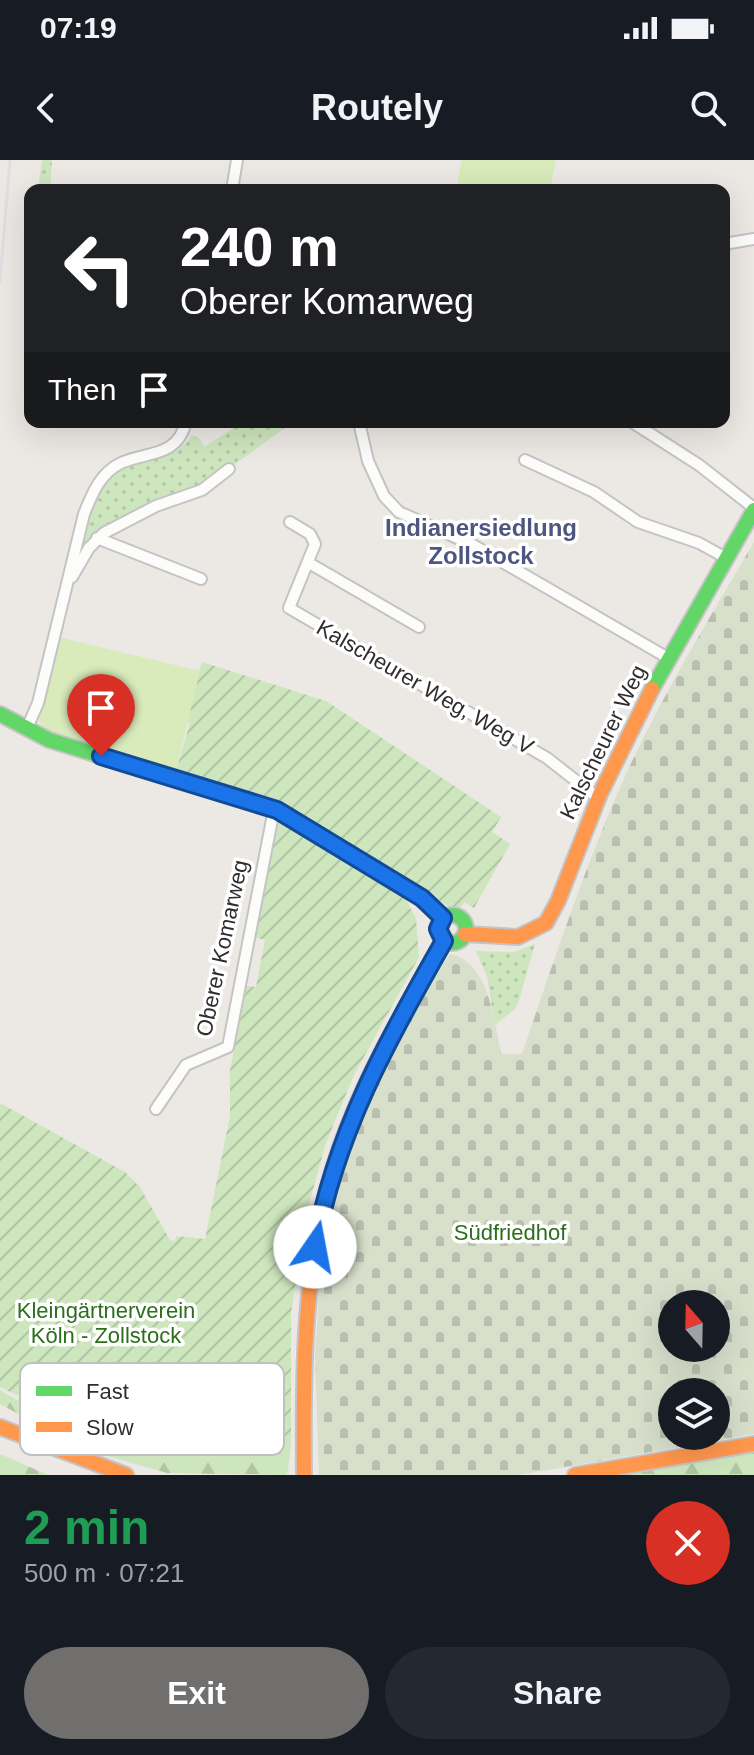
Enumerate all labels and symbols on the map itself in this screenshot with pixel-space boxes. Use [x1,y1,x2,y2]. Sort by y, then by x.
district label: Indianersiedlung Zollstock [385,514,577,569]
street label: Kalscheurer Weg, Weg V [312,615,538,760]
street label: Kalscheurer Weg [555,661,651,823]
pin [67,674,135,756]
street label: Oberer Komarweg [191,857,253,1039]
position arrow [273,1205,357,1289]
park label: Südfriedhof [454,1220,567,1245]
north arrow [658,1290,730,1362]
park label: Kleingärtnerverein Köln - Zollstock [17,1298,195,1348]
legend [20,1363,284,1455]
text: Fast [86,1379,129,1404]
text: Slow [86,1415,134,1440]

